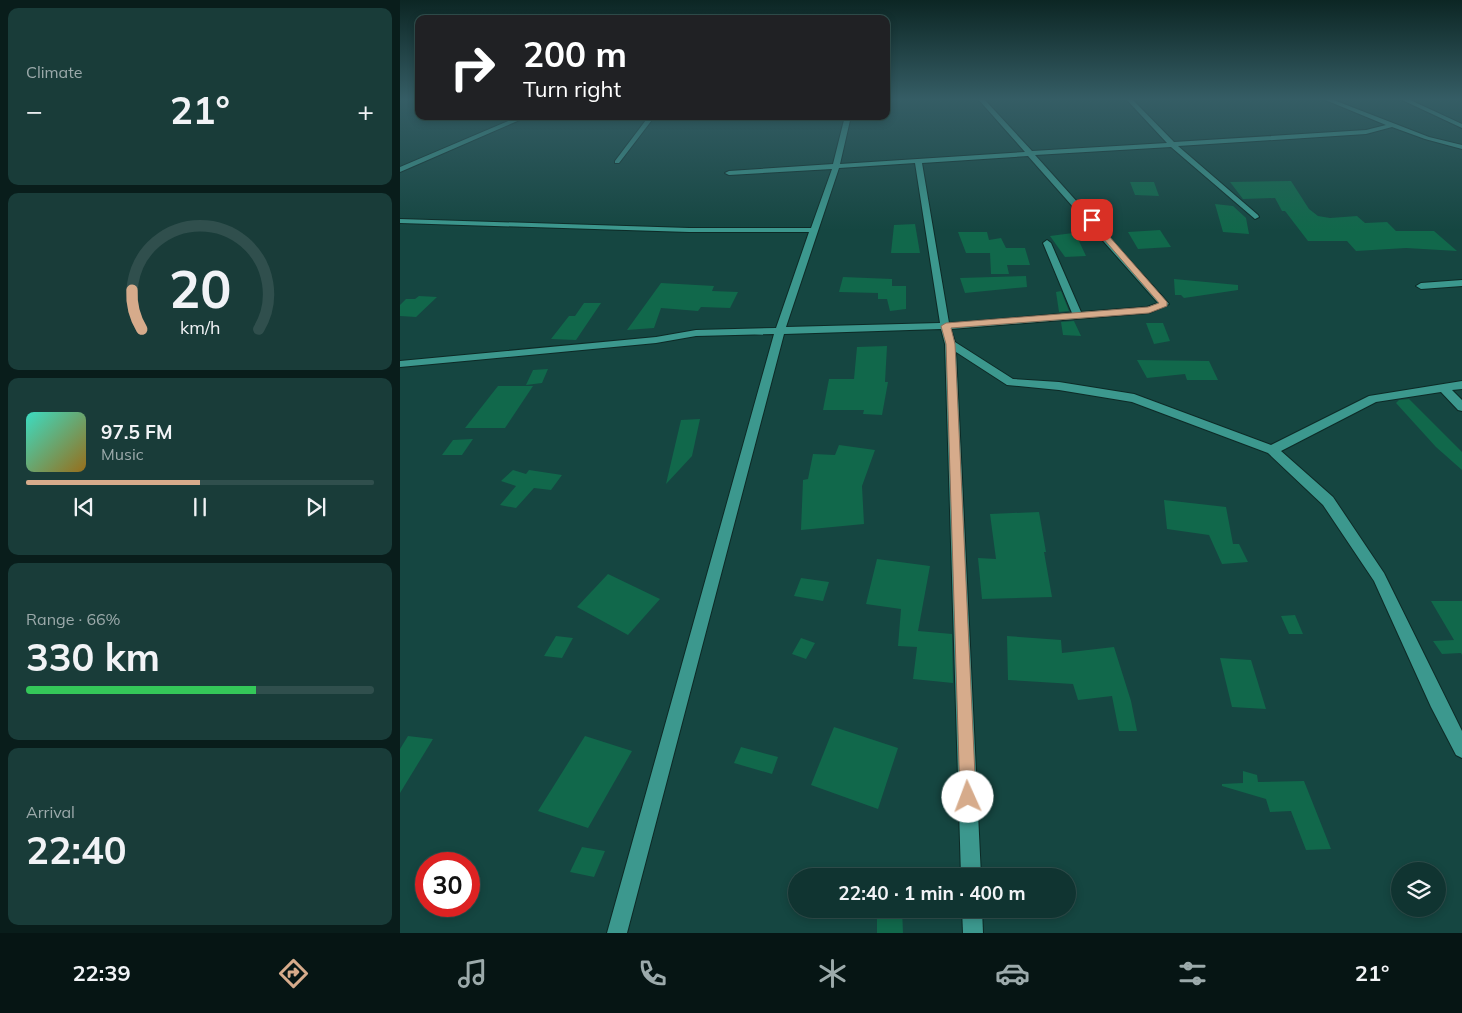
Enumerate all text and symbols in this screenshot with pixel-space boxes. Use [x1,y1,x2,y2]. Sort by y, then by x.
text: 200 m [523,32,627,76]
icon: right [440,35,505,100]
text: Climate [26,62,82,82]
text: Turn right [523,75,621,103]
text: 21° [170,86,230,134]
text: − [26,93,43,128]
text: + [357,93,374,128]
pin [1071,199,1113,241]
icon: arrive [1078,206,1106,234]
text: 20 [169,256,231,321]
text: km/h [180,316,220,338]
text: 97.5 FM [101,420,173,444]
text: Music [101,444,144,464]
icon: previous [70,493,98,521]
icon: pause [186,493,214,521]
icon: next [302,493,330,521]
text: Range · 66% [26,609,121,629]
text: 330 km [26,633,160,681]
position arrow [941,770,993,822]
text: Arrival [26,802,75,822]
text: 22:40 [26,826,127,874]
speed limit sign: 30 [415,852,480,917]
map controls [1391,862,1446,917]
button: layers [1391,862,1446,917]
text: 22:40 · 1 min · 400 m [838,881,1026,905]
icon: directions [276,956,311,991]
icon: music [455,956,490,991]
icon: phone [635,956,670,991]
icon: climate [815,956,850,991]
icon: car [995,956,1030,991]
icon: filters [1175,956,1210,991]
text: 22:39 [72,959,131,987]
text: 21° [1355,959,1389,987]

